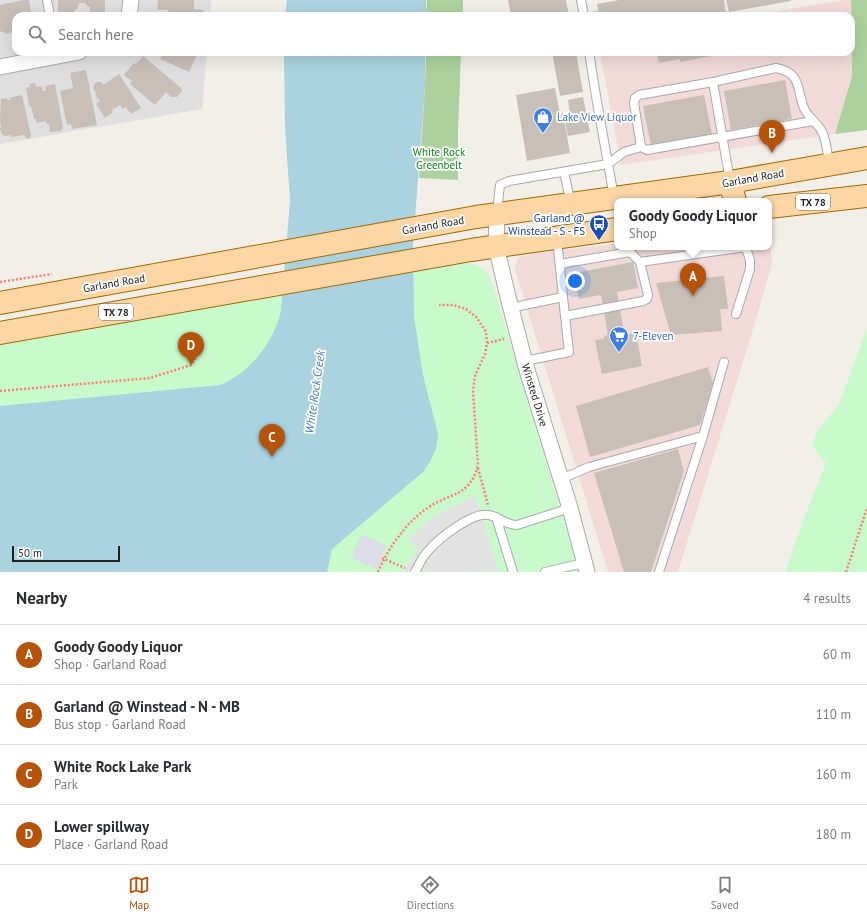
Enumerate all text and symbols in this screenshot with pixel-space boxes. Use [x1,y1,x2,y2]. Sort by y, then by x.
search box [12,12,855,56]
icon: search [26,23,48,45]
text: Search here [58,25,134,44]
shop icon: Lake View Liquor [532,106,554,134]
place label: Lake View Liquor [557,110,637,124]
pin: B [759,120,785,153]
park label: White Rock Greenbelt [413,145,466,172]
street label: Garland Road [721,166,785,190]
road number: TX 78 [796,194,830,210]
popup [614,198,772,250]
text: Goody Goody Liquor [629,206,757,225]
place label: Garland @ Winstead - S - FS [508,211,585,238]
street label: Garland Road [401,213,465,237]
bus stop icon: Garland @ Winstead - S - FS [588,213,610,241]
text: Shop [629,225,657,242]
pin: A [680,263,706,296]
street label: Garland Road [82,271,146,295]
your location [565,271,585,291]
road number: TX 78 [99,304,133,320]
supermarket icon: 7-Eleven [608,325,630,353]
place label: 7-Eleven [633,329,674,343]
pin: D [178,332,204,365]
water label: White Rock Creek [301,349,328,434]
street label: Winsted Drive [519,362,551,429]
pin: C [259,424,285,457]
scale bar [12,544,120,563]
text: 50 m [18,546,42,560]
text: Nearby [16,587,67,609]
text: 4 results [803,590,851,607]
text: Goody Goody Liquor [54,637,183,656]
text: A [25,646,33,663]
text: 60 m [823,646,851,663]
text: Shop · Garland Road [54,656,167,673]
text: Garland @ Winstead - N - MB [54,697,240,716]
text: B [25,706,33,723]
text: 110 m [816,706,851,723]
text: Bus stop · Garland Road [54,716,186,733]
text: White Rock Lake Park [54,757,191,776]
text: C [25,766,33,783]
text: 160 m [816,766,851,783]
text: Park [54,776,78,793]
text: Lower spillway [54,817,149,836]
text: D [25,826,33,843]
text: 180 m [816,826,851,843]
text: Place · Garland Road [54,836,168,853]
tab: Map [128,874,150,912]
tab: Directions [407,874,454,912]
tab: Saved [711,874,739,912]

